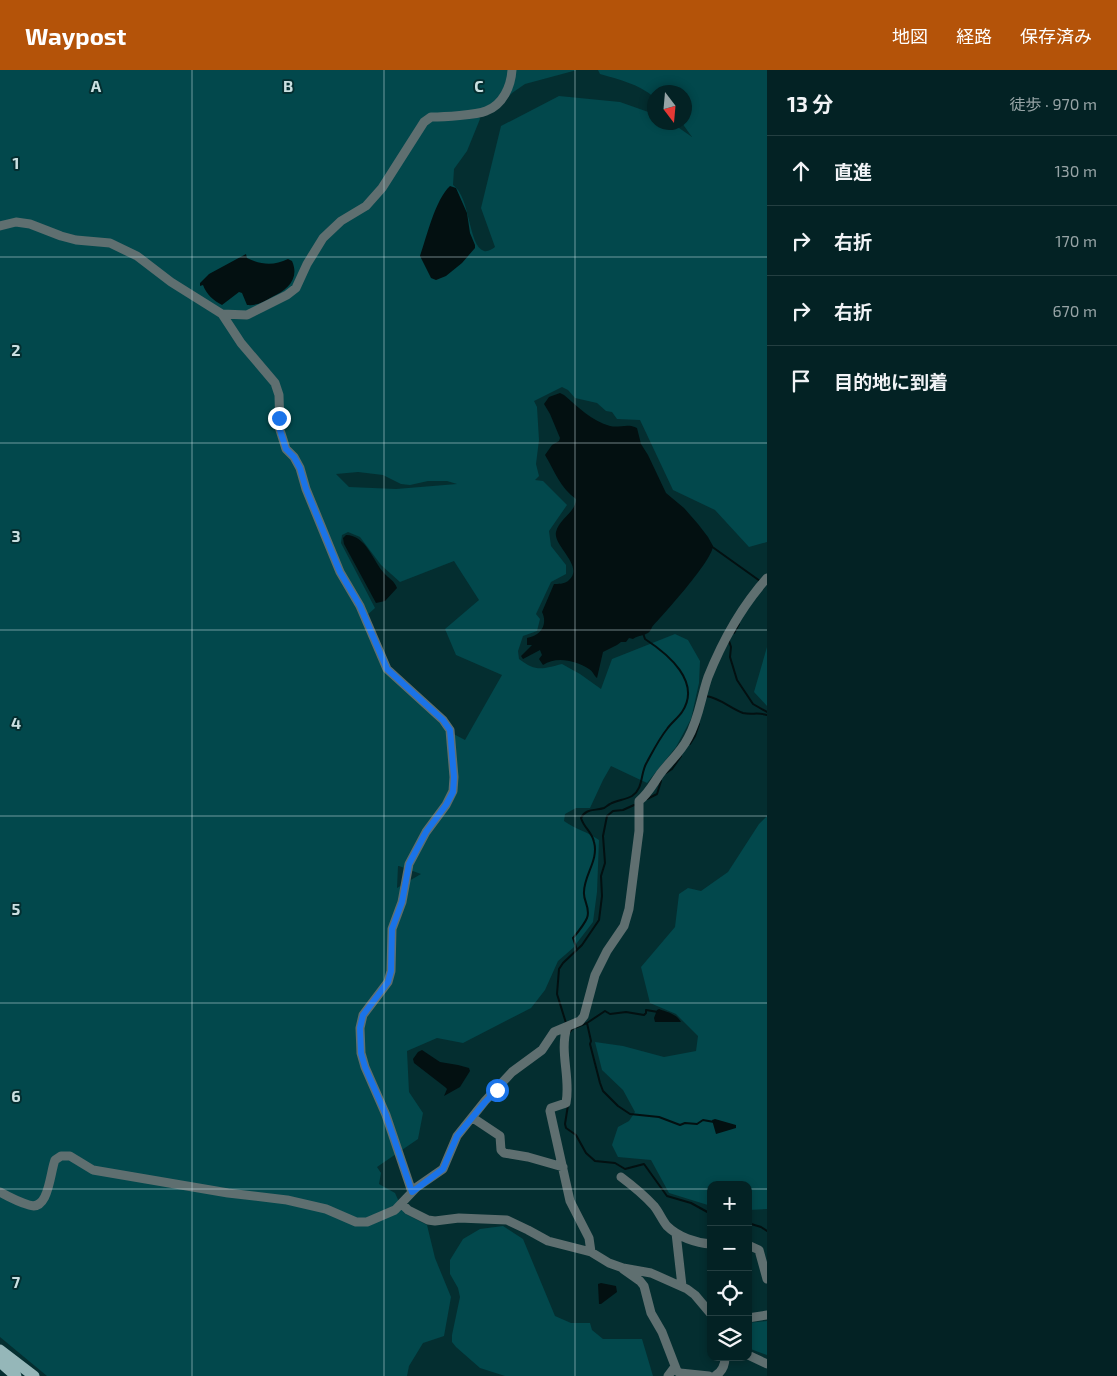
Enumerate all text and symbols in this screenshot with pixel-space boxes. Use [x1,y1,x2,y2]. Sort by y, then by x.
text: Waypost [25,21,126,50]
text: 地図 [892,25,928,47]
text: 経路 [956,25,992,47]
text: 保存済み [1020,25,1092,47]
text: A [91,76,102,95]
text: B [283,76,293,95]
text: C [474,76,484,95]
north arrow [647,85,692,130]
text: 13 分 [787,91,834,116]
text: 徒歩 · 970 m [1010,94,1097,113]
text: 1 [13,153,19,172]
icon: ahead [787,157,815,185]
text: 直進 [834,160,872,183]
text: 130 m [1055,161,1097,180]
icon: right [787,227,815,255]
text: 右折 [834,230,872,253]
text: 170 m [1055,231,1097,250]
icon: right [787,297,815,325]
text: 右折 [834,300,872,323]
text: 670 m [1052,301,1097,320]
text: 2 [11,340,21,359]
icon: arrive [787,367,815,395]
text: 目的地に到着 [834,370,948,393]
route end [268,407,291,430]
text: 3 [11,526,21,545]
text: 4 [11,713,21,732]
text: 5 [12,899,21,918]
route start [486,1079,509,1102]
text: 6 [11,1086,21,1105]
map controls [707,1181,752,1361]
button: + [707,1181,752,1226]
button: − [707,1226,752,1271]
button: locate [707,1271,752,1316]
text: 7 [12,1272,21,1291]
button: layers [707,1316,752,1361]

